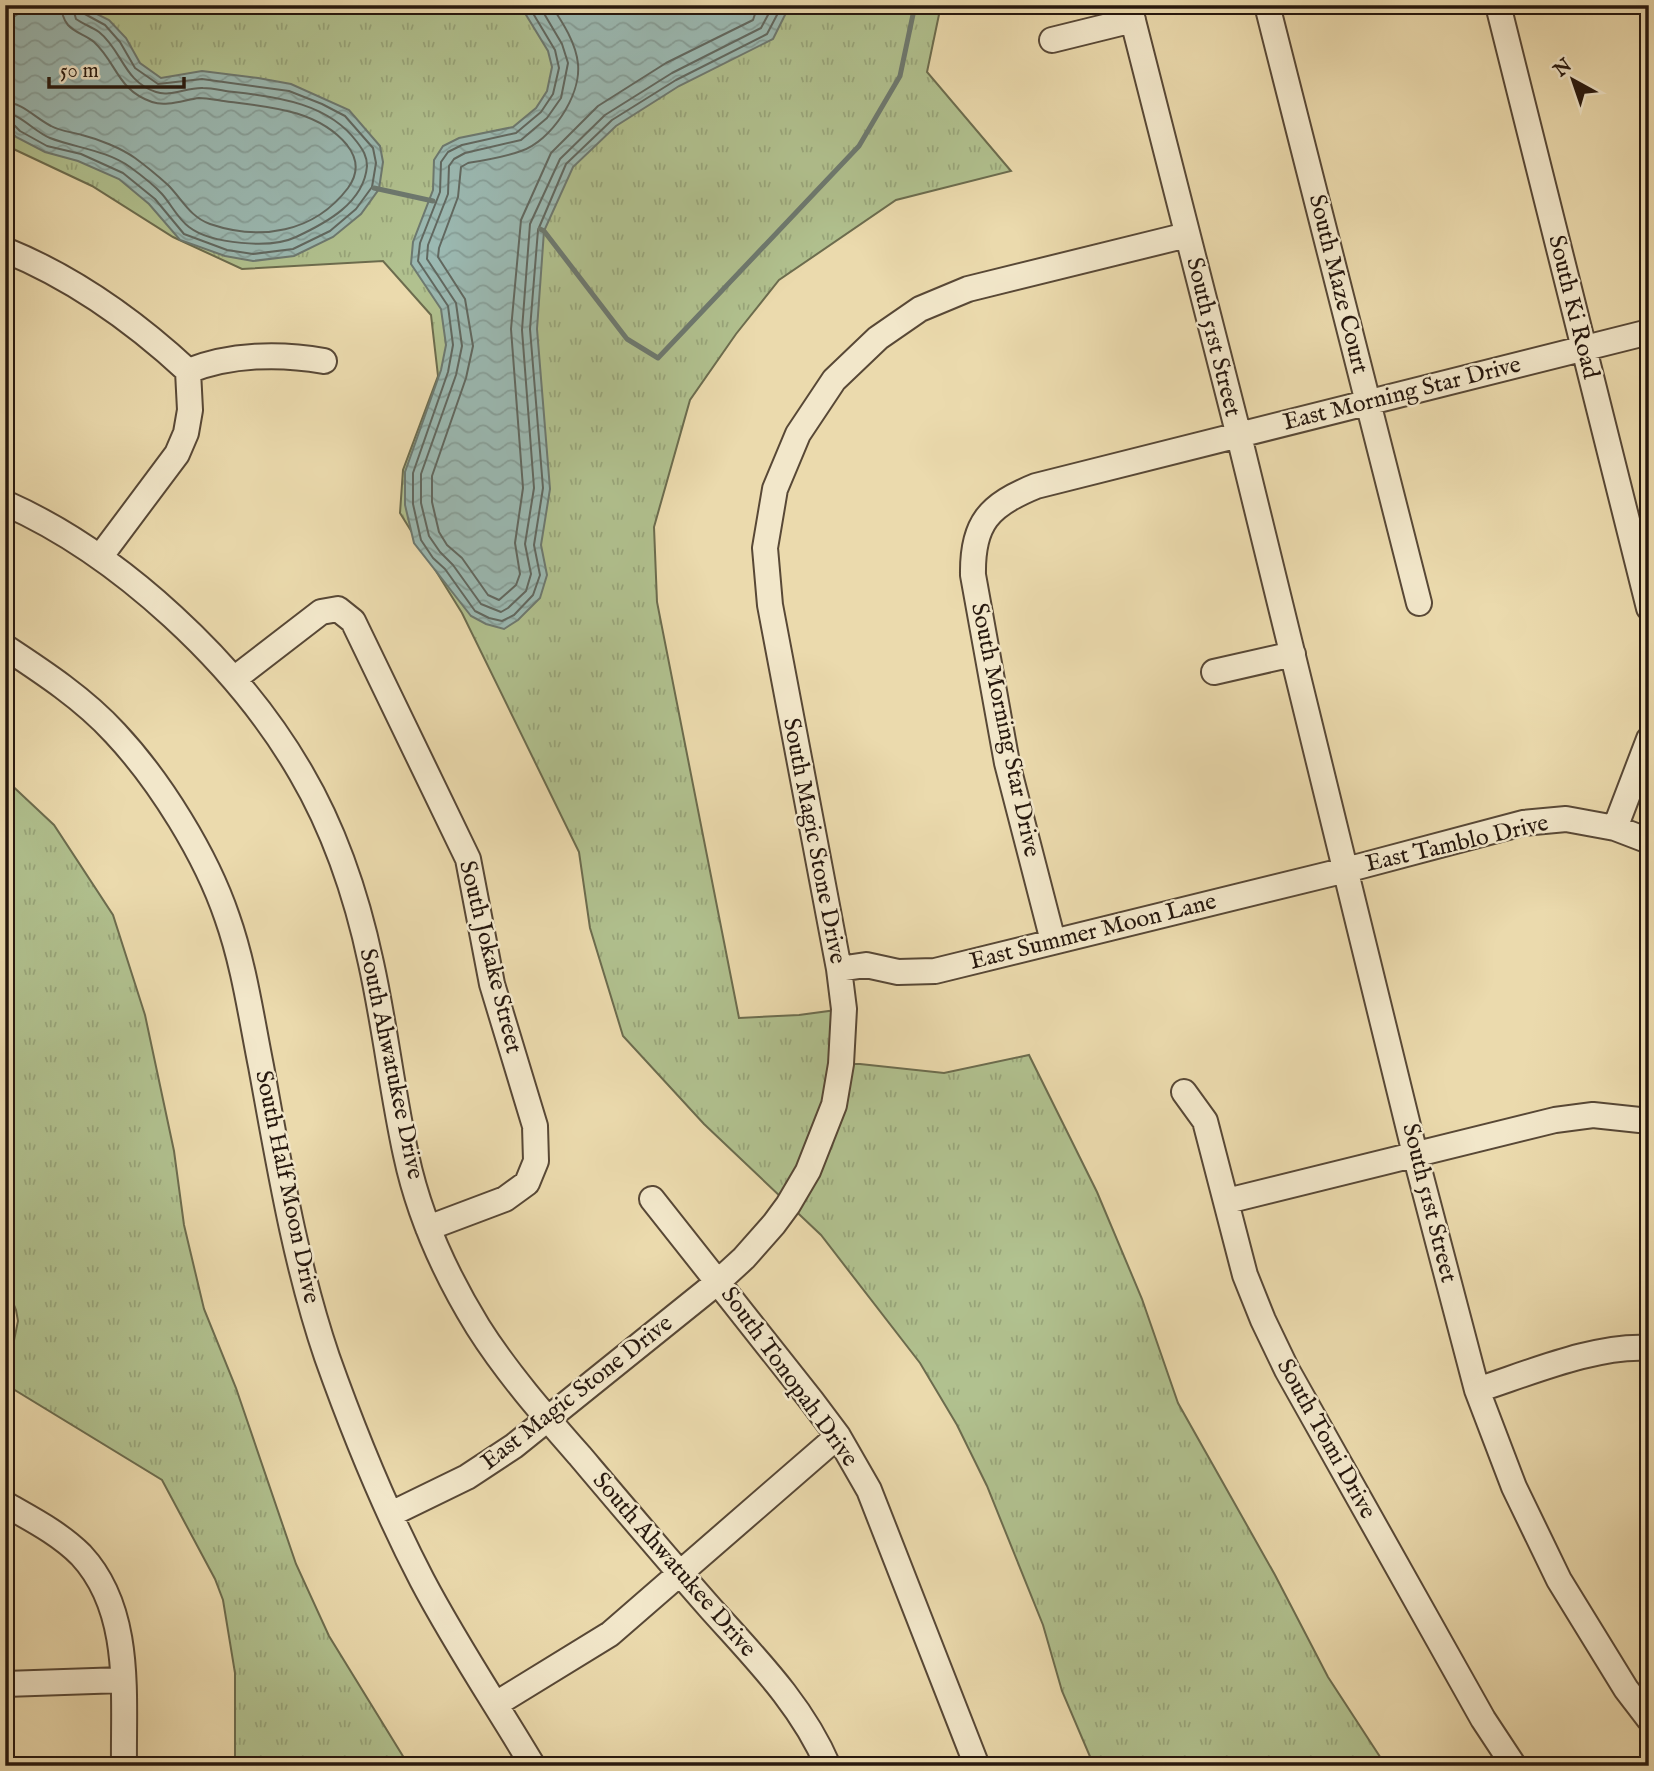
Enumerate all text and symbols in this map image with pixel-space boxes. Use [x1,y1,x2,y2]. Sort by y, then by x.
scale bar [49,46,184,90]
north arrow [1538,46,1608,116]
text: N [1549,54,1578,84]
text: 50 m [60,58,99,85]
street label: South Maze Court [1301,191,1375,377]
street label: South Ki Road [1540,232,1606,382]
street label: South 51st Street [1178,254,1248,420]
street label: East Morning Star Drive [1280,349,1524,439]
street label: South Morning Star Drive [963,600,1047,860]
street label: South Magic Stone Drive [775,715,853,967]
street label: East Tamblo Drive [1363,808,1551,880]
street label: South Jokake Street [451,857,529,1057]
street label: East Summer Moon Lane [966,886,1220,978]
street label: South Ahwatukee Drive [351,946,431,1182]
street label: South Half Moon Drive [247,1068,327,1306]
street label: South 51st Street [1394,1120,1464,1286]
street label: South Tonopah Drive [713,1281,865,1473]
street label: East Magic Stone Drive [475,1308,679,1478]
street label: South Tomi Drive [1269,1354,1383,1524]
street label: South Ahwatukee Drive [585,1466,763,1664]

